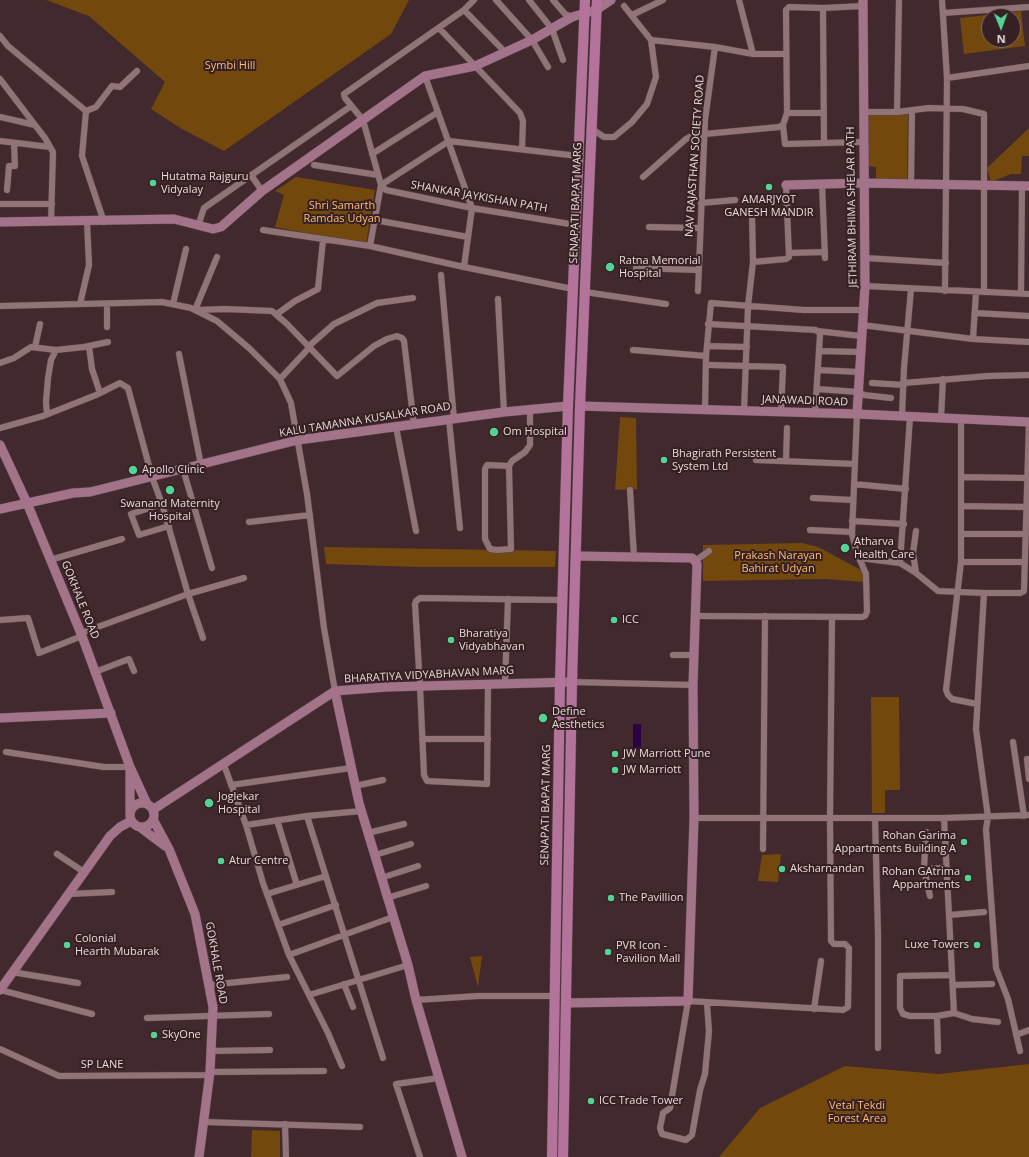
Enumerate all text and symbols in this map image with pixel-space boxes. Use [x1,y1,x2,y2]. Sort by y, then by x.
north arrow [981,8,1021,48]
text: N [997,32,1006,47]
park label: Symbi Hill [205,59,255,73]
street label: NAV RAJASTHAN SOCIETY ROAD [683,74,707,238]
street label: JETHIRAM BHIMA SHELAR PATH [844,126,860,288]
street label: SENAPATI BAPAT MARG [567,142,585,264]
place label: Hutatma Rajguru Vidyalay [161,170,249,196]
marker: Hutatma Rajguru Vidyalay [148,178,158,188]
street label: SHANKAR JAYKISHAN PATH [410,178,548,216]
marker: AMARJYOT GANESH MANDIR [764,182,774,192]
place label: AMARJYOT GANESH MANDIR [724,193,814,219]
park label: Shri Samarth Ramdas Udyan [303,199,381,225]
place label: Ratna Memorial Hospital [619,254,701,280]
marker: Ratna Memorial Hospital [604,261,616,273]
street label: JANAWADI ROAD [762,393,848,409]
street label: KALU TAMANNA KUSALKAR ROAD [278,400,452,440]
place label: Om Hospital [503,425,567,439]
marker: Om Hospital [488,426,500,438]
place label: Bhagirath Persistent System Ltd [672,447,776,473]
marker: Bhagirath Persistent System Ltd [659,455,669,465]
place label: Apollo Clinic [142,463,205,477]
marker: Apollo Clinic [127,464,139,476]
marker: Swanand Maternity Hospital [164,484,176,496]
place label: Swanand Maternity Hospital [120,497,220,523]
place label: Atharva Health Care [854,535,914,561]
marker: Atharva Health Care [839,542,851,554]
park label: Prakash Narayan Bahirat Udyan [734,549,822,575]
street label: GOKHALE ROAD [58,559,102,641]
place label: ICC [622,613,639,627]
marker: ICC [609,615,619,625]
place label: Bharatiya Vidyabhavan [459,627,525,653]
marker: Bharatiya Vidyabhavan [446,635,456,645]
street label: BHARATIYA VIDYABHAVAN MARG [344,664,514,686]
place label: Define Aesthetics [552,705,604,731]
marker: Define Aesthetics [537,712,549,724]
street label: SENAPATI BAPAT MARG [538,744,554,866]
place label: JW Marriott Pune [623,747,710,761]
marker: JW Marriott Pune [610,749,620,759]
place label: JW Marriott [623,763,681,777]
marker: JW Marriott [610,765,620,775]
place label: Joglekar Hospital [218,790,260,816]
marker: Joglekar Hospital [203,797,215,809]
place label: Rohan Garima Appartments Building A [834,829,956,855]
marker: Rohan Garima Appartments Building A [959,837,969,847]
place label: Atur Centre [229,854,288,868]
marker: Atur Centre [216,856,226,866]
place label: Aksharnandan [790,862,865,876]
marker: Aksharnandan [777,864,787,874]
place label: Rohan GAtrima Appartments [882,865,960,891]
marker: Rohan GAtrima Appartments [963,873,973,883]
place label: The Pavillion [619,891,684,905]
marker: The Pavillion [606,893,616,903]
street label: GOKHALE ROAD [202,921,230,1005]
place label: Colonial Hearth Mubarak [75,932,159,958]
place label: Luxe Towers [905,938,969,952]
place label: PVR Icon - Pavilion Mall [616,939,680,965]
marker: Colonial Hearth Mubarak [62,940,72,950]
marker: Luxe Towers [972,940,982,950]
marker: PVR Icon - Pavilion Mall [603,947,613,957]
place label: SkyOne [162,1028,201,1042]
marker: SkyOne [149,1030,159,1040]
street label: SP LANE [81,1058,123,1072]
place label: ICC Trade Tower [599,1094,683,1108]
marker: ICC Trade Tower [586,1096,596,1106]
park label: Vetal Tekdi Forest Area [828,1099,886,1125]

